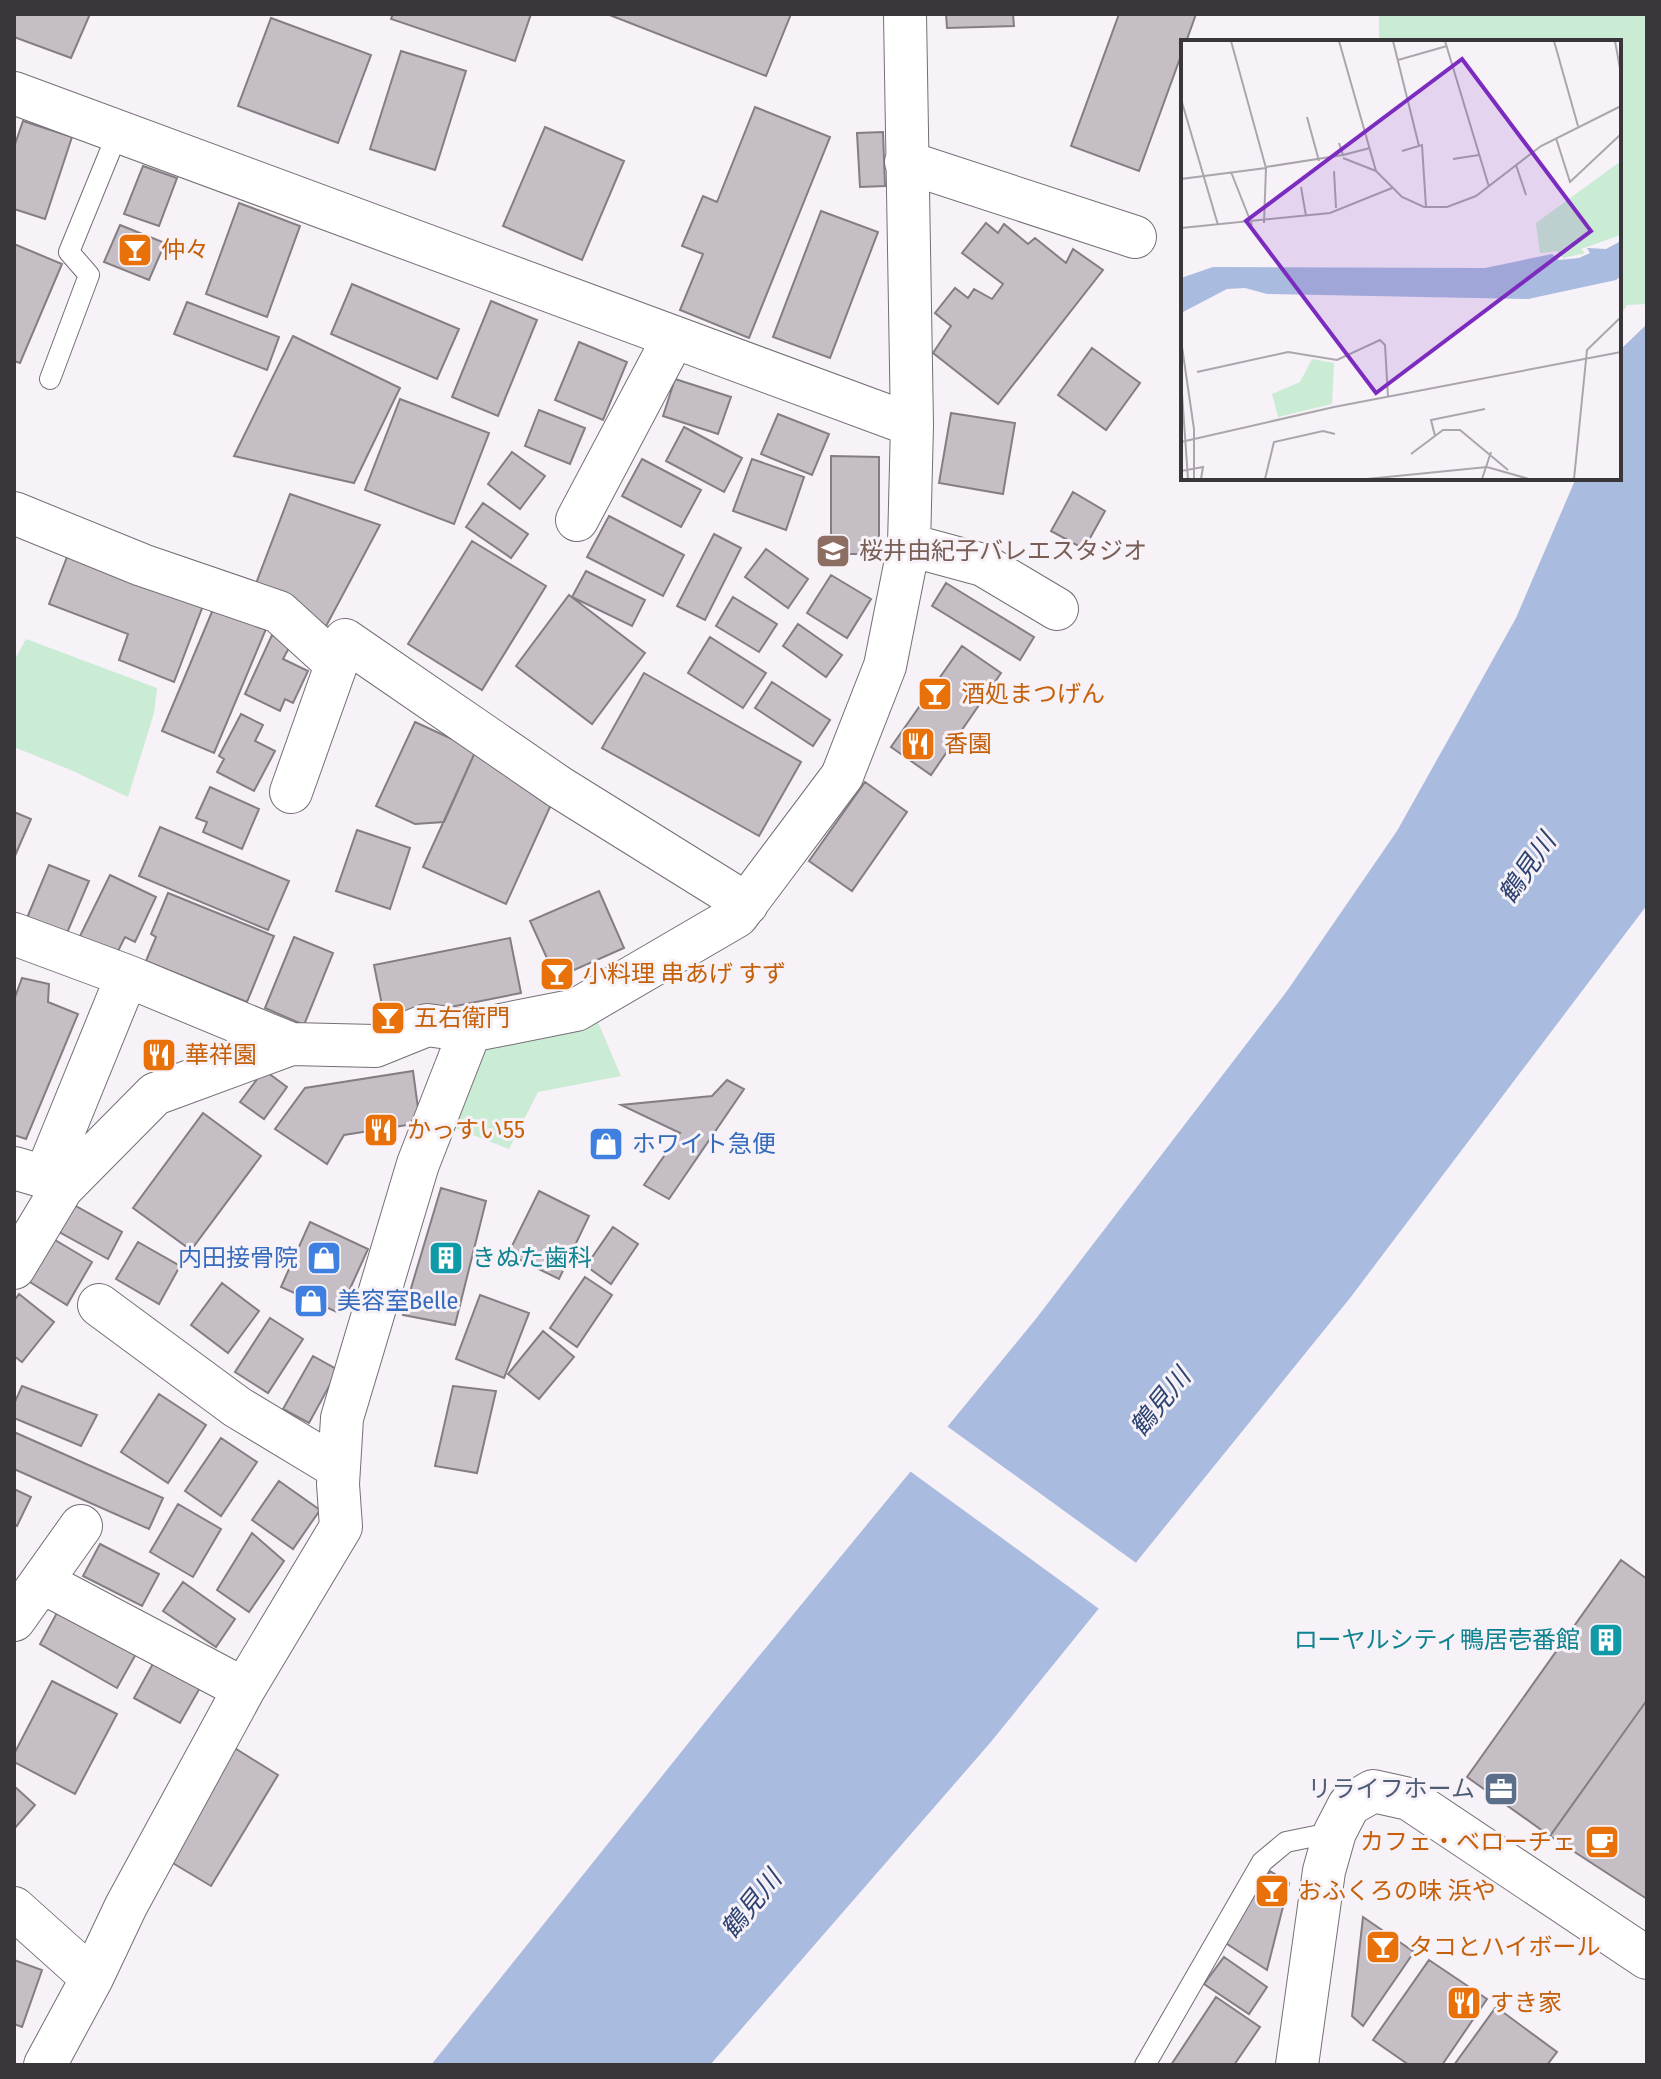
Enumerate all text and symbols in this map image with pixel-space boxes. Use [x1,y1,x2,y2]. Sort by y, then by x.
inset map [1181,40,1621,480]
bar icon: 仲々 [116,231,154,269]
place label: 仲々 [161,236,209,264]
school or university icon: 桜井由紀子バレエスタジオ [814,532,852,570]
place label: 桜井由紀子バレエスタジオ [859,537,1147,565]
bar icon: 酒処まつげん [916,675,954,713]
place label: 酒処まつげん [961,680,1105,708]
restaurant icon: 香園 [899,725,937,763]
place label: 香園 [944,730,992,758]
water label: 鶴見川 [1492,825,1564,909]
bar icon: 小料理 串あげ すず [538,955,576,993]
place label: 小料理 串あげ すず [583,960,786,988]
bar icon: 五右衛門 [369,999,407,1037]
place label: 五右衛門 [414,1004,510,1032]
restaurant icon: 華祥園 [140,1036,178,1074]
place label: 華祥園 [185,1041,257,1069]
restaurant icon: かっすい55 [362,1111,400,1149]
place label: かっすい55 [407,1116,525,1144]
shop icon: ホワイト急便 [587,1125,625,1163]
place label: ホワイト急便 [632,1130,776,1158]
shop icon: 内田接骨院 [305,1239,343,1277]
building icon: きぬた歯科 [427,1239,465,1277]
place label: 内田接骨院 [178,1244,298,1272]
place label: きぬた歯科 [472,1244,592,1272]
shop icon: 美容室Belle [292,1282,330,1320]
place label: 美容室Belle [337,1287,458,1315]
water label: 鶴見川 [1124,1360,1199,1442]
building icon: ローヤルシティ鴨居壱番館 [1587,1621,1625,1659]
place label: ローヤルシティ鴨居壱番館 [1293,1626,1580,1654]
office icon: リライフホーム [1482,1770,1520,1808]
place label: リライフホーム [1308,1775,1475,1803]
cafe icon: カフェ・ベローチェ [1583,1823,1621,1861]
place label: カフェ・ベローチェ [1360,1828,1576,1856]
water label: 鶴見川 [715,1862,790,1944]
bar icon: おふくろの味 浜や [1253,1872,1291,1910]
place label: おふくろの味 浜や [1298,1877,1496,1905]
bar icon: タコとハイボール [1364,1928,1402,1966]
place label: タコとハイボール [1409,1933,1601,1961]
restaurant icon: すき家 [1445,1984,1483,2022]
place label: すき家 [1490,1989,1562,2017]

